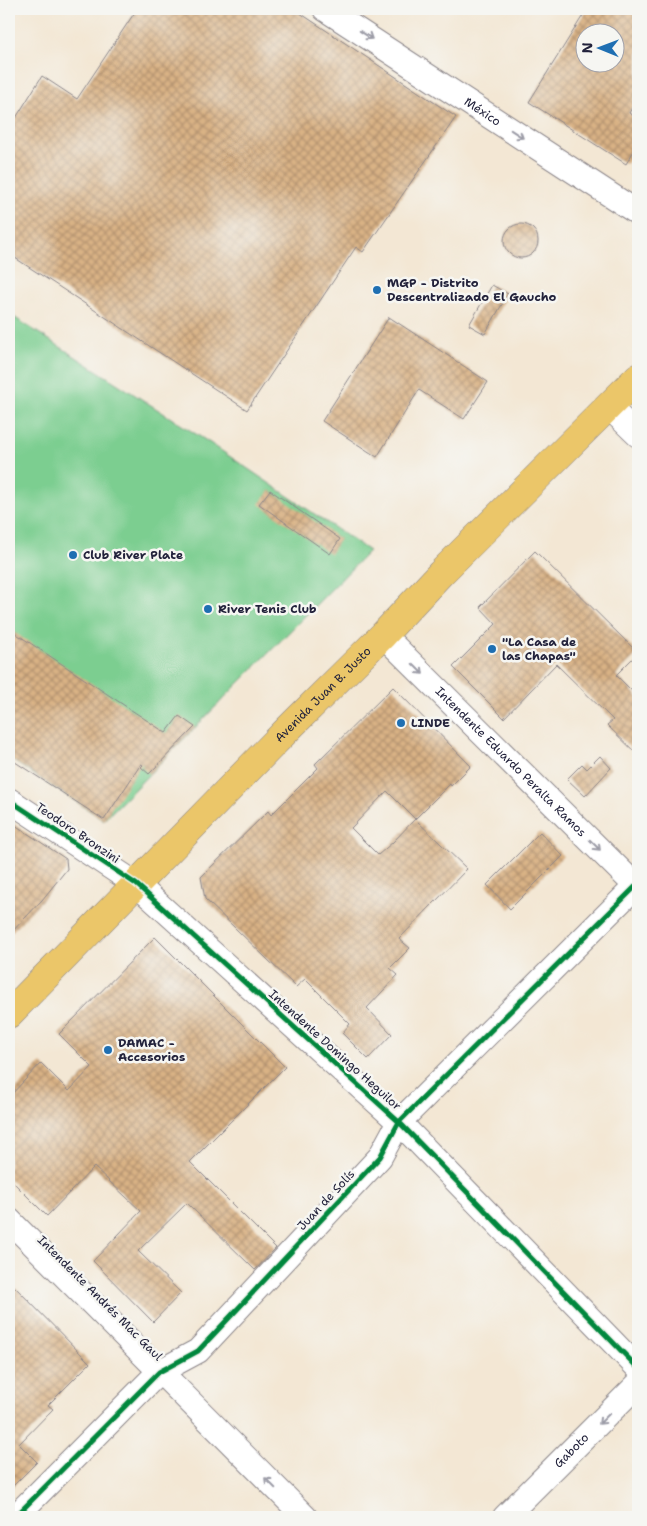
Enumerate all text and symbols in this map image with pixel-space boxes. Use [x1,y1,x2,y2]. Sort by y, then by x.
north arrow [574,22,624,72]
one-way arrow [359,30,373,41]
text: N [578,42,596,53]
street label: México [461,94,504,129]
one-way arrow [509,129,523,139]
place label: MGP - Distrito Descentralizado El Gaucho [387,275,557,305]
marker: MGP - Distrito Descentralizado El Gaucho [371,284,383,296]
place label: Club River Plate [83,547,183,563]
marker: Club River Plate [67,549,79,561]
place label: River Tenis Club [218,601,317,617]
marker: River Tenis Club [202,603,214,615]
place label: "La Casa de las Chapas" [502,634,576,664]
street label: Avenida Juan B. Justo [271,643,375,746]
marker: "La Casa de las Chapas" [486,643,498,655]
one-way arrow [412,663,424,675]
street label: Intendente Eduardo Peralta Ramos [432,683,590,840]
place label: LINDE [411,715,450,731]
marker: LINDE [395,717,407,729]
street label: Teodoro Bronzini [33,799,123,867]
one-way arrow [589,839,601,852]
street label: Intendente Domingo Heguilor [265,986,405,1114]
place label: DAMAC - Accesorios [118,1035,185,1065]
marker: DAMAC - Accesorios [102,1044,114,1056]
street label: Juan de Solís [294,1166,358,1234]
street label: Intendente Andrés Mac Gaul [34,1232,166,1364]
one-way arrow [598,1413,610,1425]
street label: Gaboto [551,1430,592,1471]
one-way arrow [264,1477,276,1489]

